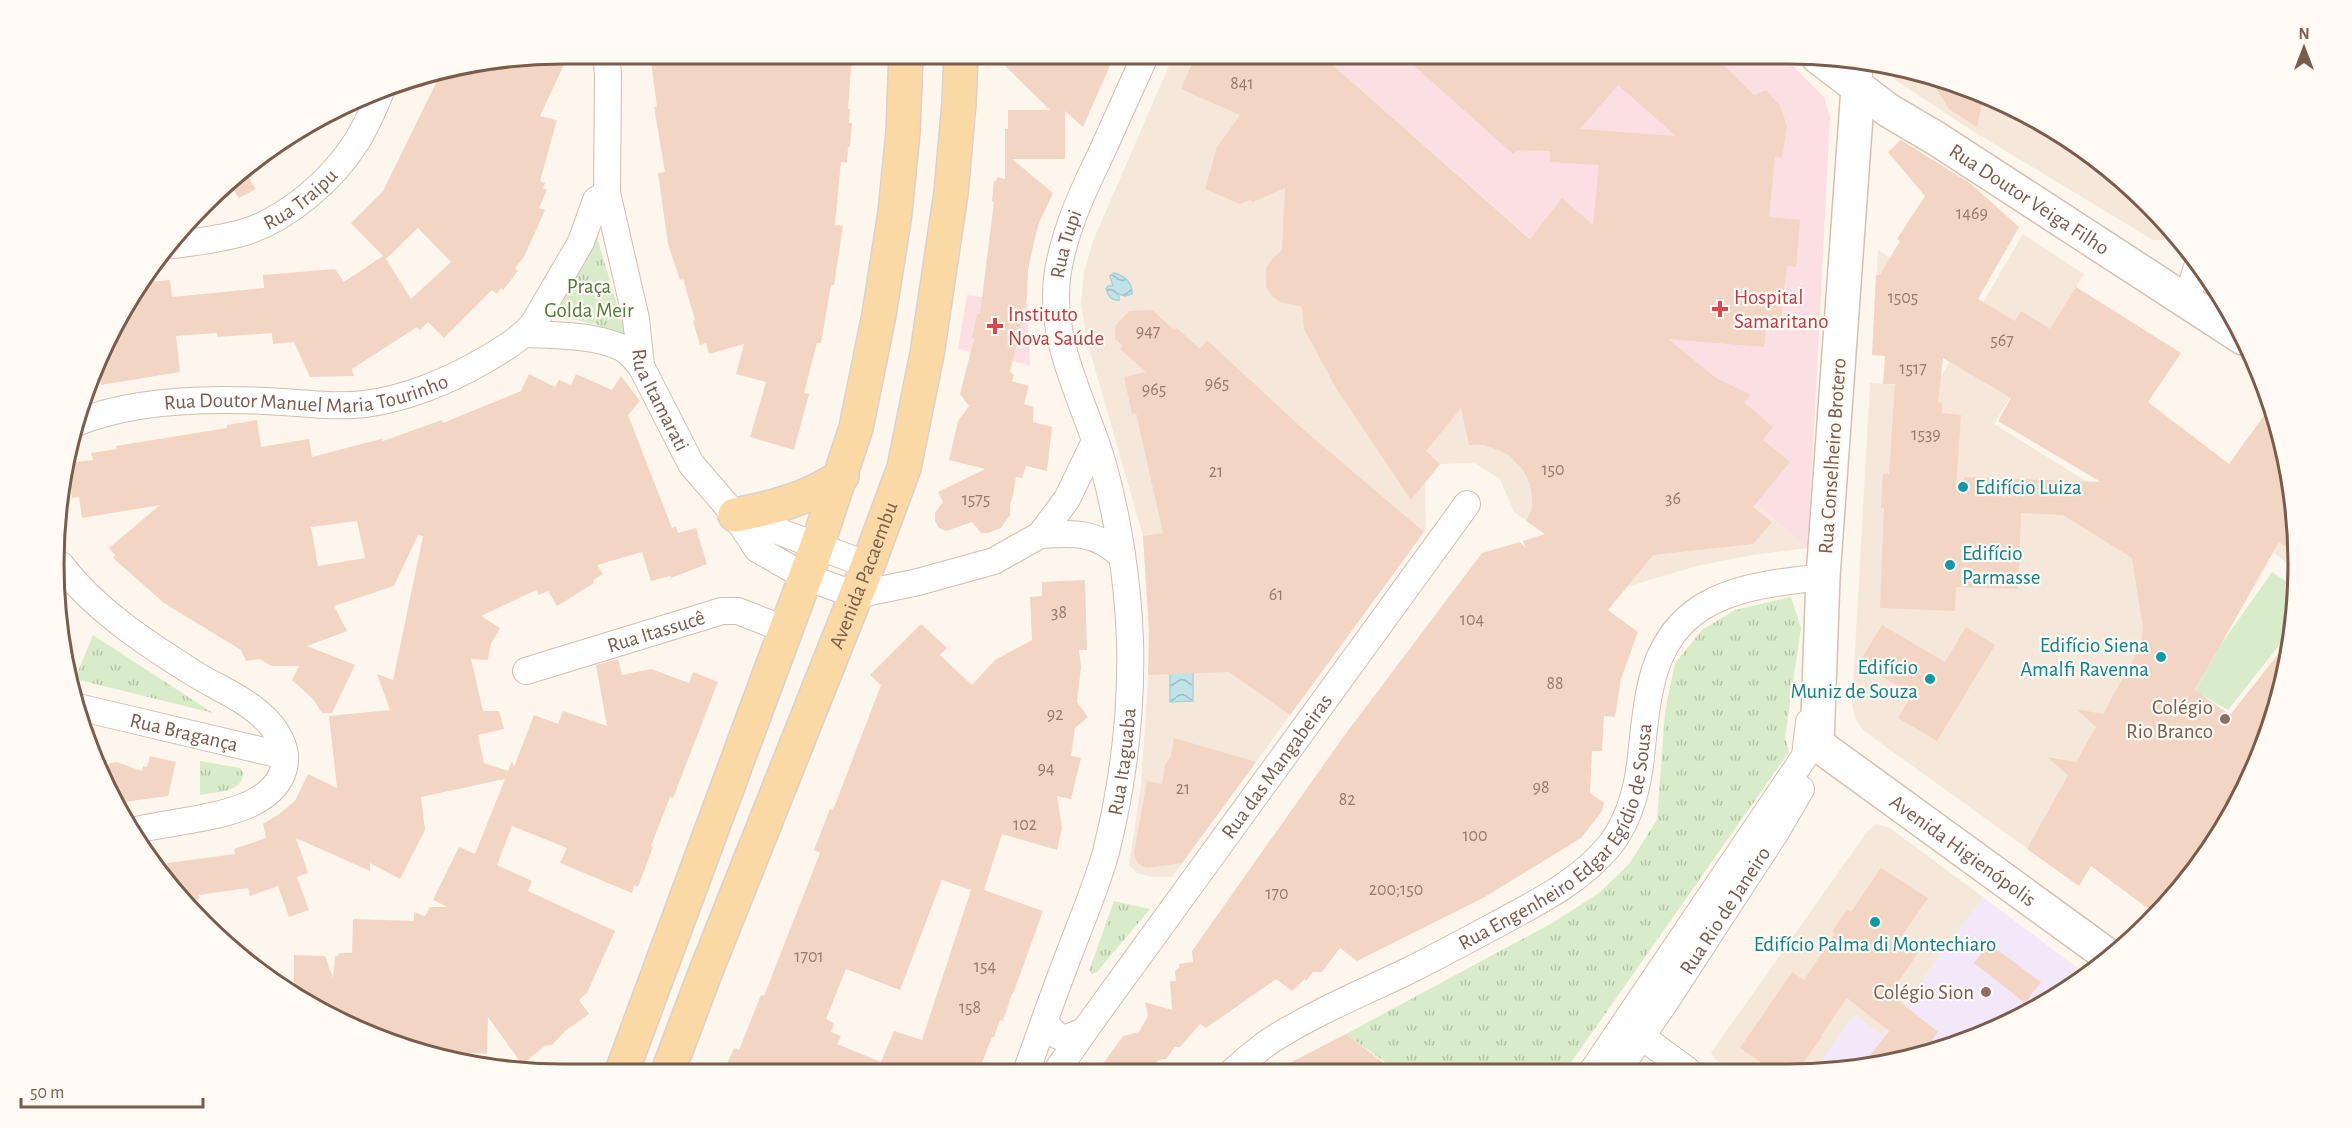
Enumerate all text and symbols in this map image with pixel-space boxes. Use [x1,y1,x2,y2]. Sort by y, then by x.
north arrow [2274,18,2334,78]
text: N [2298,26,2310,42]
house number: 841 [1230,75,1254,93]
street label: Rua Doutor Veiga Filho [1945,140,2113,259]
street label: Rua Traipu [260,165,342,234]
house number: 1469 [1956,205,1988,223]
street label: Rua Tupi [1047,207,1086,280]
park label: Praça Golda Meir [544,276,634,321]
place label: Hospital Samaritano [1734,287,1828,332]
house number: 1505 [1888,289,1918,307]
marker: Hospital Samaritano [1711,300,1729,318]
place label: Instituto Nova Saúde [1008,304,1104,349]
marker: Instituto Nova Saúde [986,317,1004,335]
house number: 947 [1136,323,1160,341]
house number: 567 [1990,332,2014,350]
street label: Rua Itamarati [628,348,693,455]
street label: Rua Conselheiro Brotero [1815,357,1850,555]
house number: 1517 [1899,360,1927,378]
street label: Rua Doutor Manuel Maria Tourinho [163,370,451,416]
house number: 965 [1205,375,1229,393]
house number: 965 [1142,381,1166,399]
house number: 1539 [1911,426,1941,444]
house number: 150 [1541,461,1565,479]
house number: 21 [1209,463,1223,481]
place label: Edifício Luiza [1975,477,2082,498]
marker: Edifício Luiza [1956,480,1970,494]
house number: 36 [1665,490,1681,508]
house number: 1575 [962,491,990,509]
street label: Avenida Pacaembu [826,499,902,652]
place label: Edifício Parmasse [1962,543,2040,588]
marker: Edifício Parmasse [1943,558,1957,572]
house number: 61 [1269,586,1283,604]
house number: 38 [1051,604,1067,622]
street label: Rua Itassucê [605,607,708,656]
house number: 104 [1460,611,1485,629]
place label: Edifício Siena Amalfi Ravenna [2020,635,2149,680]
marker: Edifício Siena Amalfi Ravenna [2154,650,2168,664]
place label: Edifício Muniz de Souza [1790,657,1918,702]
marker: Edifício Muniz de Souza [1923,672,1937,686]
house number: 88 [1546,675,1564,693]
street label: Rua das Mangabeiras [1218,690,1336,843]
place label: Colégio Rio Branco [2126,697,2213,742]
house number: 92 [1047,706,1063,724]
street label: Rua Itaguaba [1105,707,1140,817]
street label: Rua Bragança [128,710,240,756]
marker: Colégio Rio Branco [2218,712,2232,726]
street label: Rua Engenheiro Edgar Egídio de Sousa [1455,722,1656,954]
house number: 94 [1037,760,1055,778]
house number: 98 [1533,779,1550,797]
house number: 21 [1176,780,1190,798]
house number: 82 [1339,791,1355,809]
street label: Avenida Higienópolis [1886,791,2040,910]
house number: 102 [1013,816,1037,834]
house number: 100 [1462,827,1488,845]
street label: Rua Rio de Janeiro [1676,843,1774,979]
house number: 200;150 [1369,881,1423,899]
house number: 170 [1265,885,1289,903]
marker: Edifício Palma di Montechiaro [1868,915,1882,929]
place label: Edifício Palma di Montechiaro [1754,934,1996,955]
house number: 1701 [794,948,824,966]
house number: 154 [974,958,997,976]
place label: Colégio Sion [1874,982,1974,1003]
marker: Colégio Sion [1979,985,1993,999]
house number: 158 [959,999,981,1017]
scale bar [21,1071,202,1109]
text: 50 m [30,1084,64,1102]

